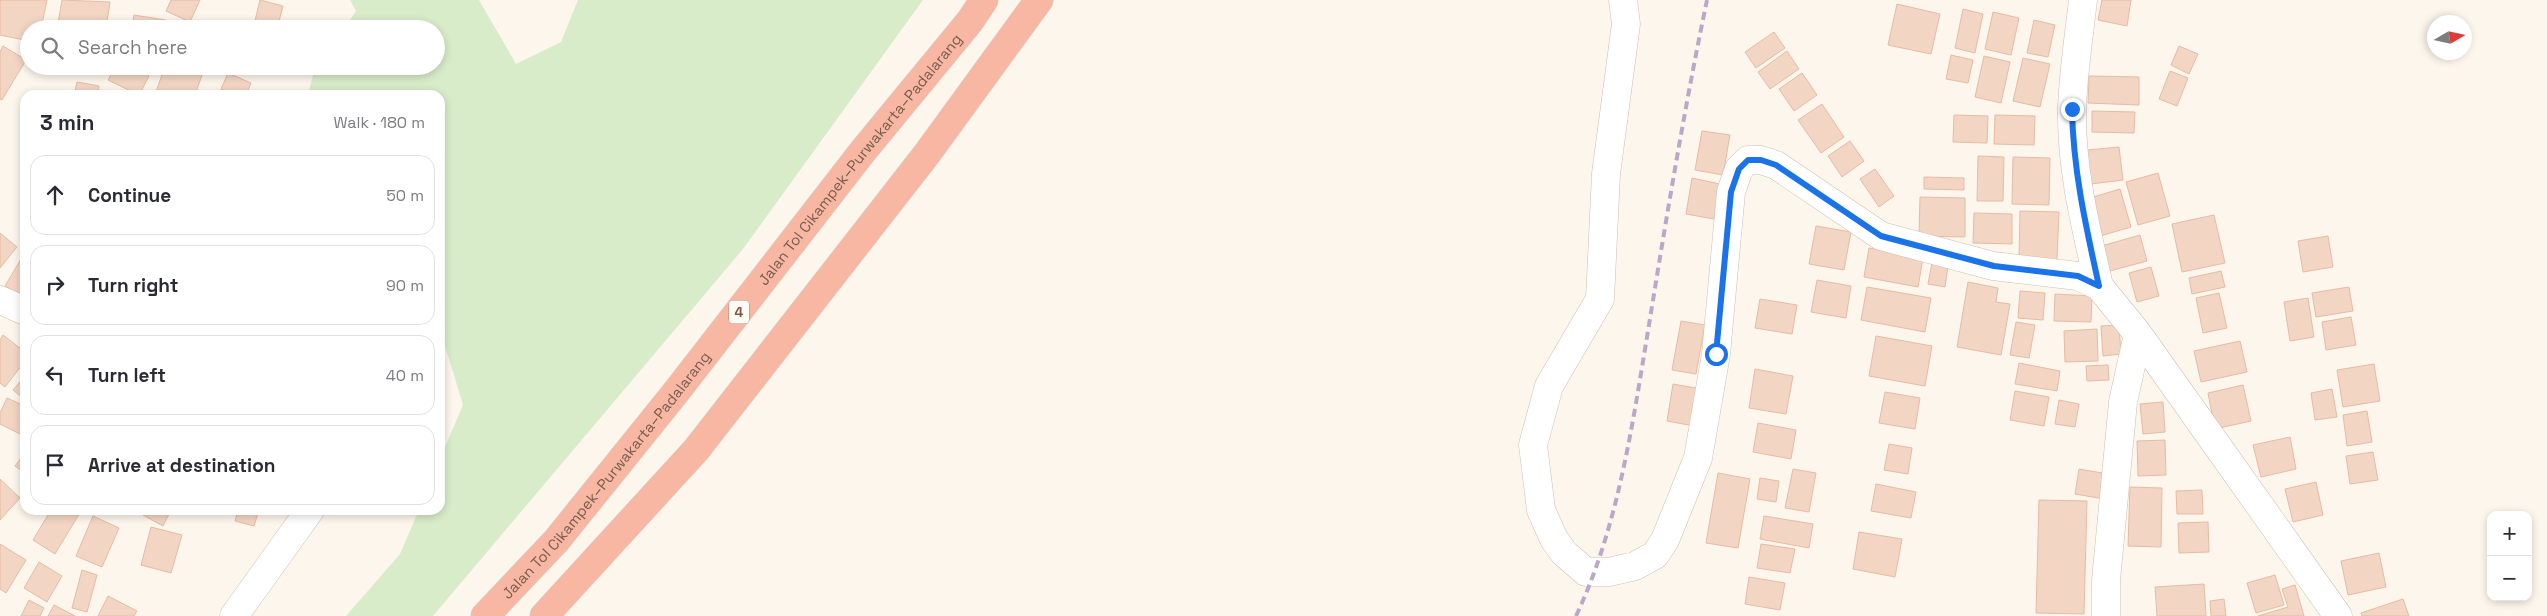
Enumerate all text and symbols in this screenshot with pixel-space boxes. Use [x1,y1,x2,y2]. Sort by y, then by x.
north arrow [2427,15,2472,60]
search box [20,20,445,75]
street label: Jalan Tol Cikampek–Purwakarta–Padalarang [753,30,965,289]
icon: search [38,34,66,62]
text: Search here [78,35,188,60]
route end [2061,98,2084,121]
text: 3 min [40,109,95,136]
text: Walk · 180 m [333,112,425,133]
icon: ahead [41,181,69,209]
text: Continue [88,183,171,208]
text: 50 m [386,185,424,206]
icon: right [41,271,69,299]
text: Turn right [88,273,178,298]
text: 90 m [386,275,424,296]
road number: 4 [729,300,749,324]
route start [1705,343,1728,366]
street label: Jalan Tol Cikampek–Purwakarta–Padalarang [497,347,714,602]
icon: left [41,361,69,389]
text: Turn left [88,363,166,388]
text: 40 m [386,365,424,386]
icon: arrive [41,451,69,479]
text: Arrive at destination [88,453,276,478]
map controls [2487,511,2532,601]
button: + [2487,511,2532,556]
button: − [2487,556,2532,601]

